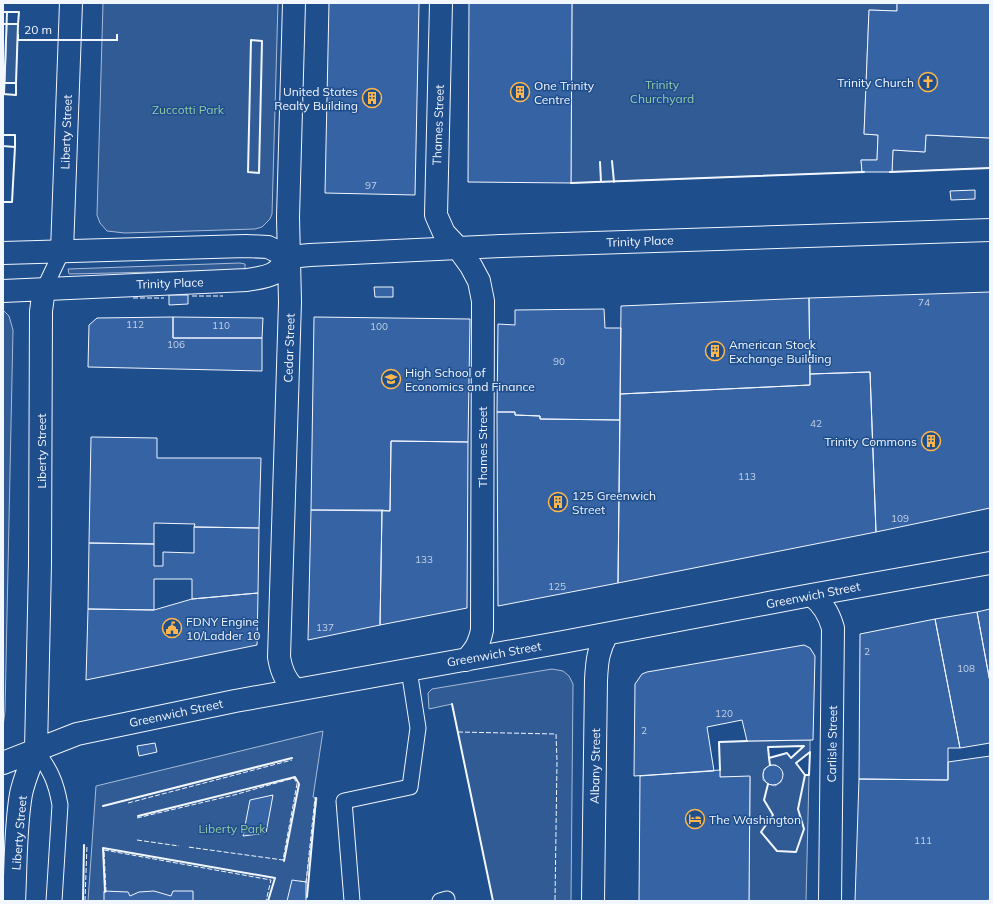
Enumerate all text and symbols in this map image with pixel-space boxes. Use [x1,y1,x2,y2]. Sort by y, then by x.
scale bar [18,16,117,42]
text: 20 m [24,22,52,37]
church icon: Trinity Church [917,71,939,93]
place label: Trinity Church [837,75,914,90]
park label: Trinity Churchyard [630,77,694,106]
place label: One Trinity Centre [534,78,595,107]
building icon: One Trinity Centre [509,81,531,103]
place label: United States Realty Building [274,84,358,113]
street label: Thames Street [429,84,447,166]
building icon: United States Realty Building [361,87,383,109]
street label: Liberty Street [57,94,75,170]
park label: Zuccotti Park [152,102,225,117]
house number: 97 [365,179,377,192]
street label: Trinity Place [606,232,674,250]
street label: Trinity Place [136,274,204,292]
house number: 74 [918,296,930,309]
street label: Cedar Street [280,313,298,383]
house number: 112 [126,318,144,331]
house number: 110 [212,319,230,332]
house number: 100 [370,320,388,333]
place label: American Stock Exchange Building [729,337,832,366]
house number: 106 [167,338,185,351]
building icon: American Stock Exchange Building [704,340,726,362]
house number: 90 [553,355,565,368]
place label: High School of Economics and Finance [405,365,535,394]
school or university icon: High School of Economics and Finance [380,368,402,390]
street label: Thames Street [475,407,490,487]
street label: Liberty Street [34,414,49,488]
house number: 42 [810,417,822,430]
building icon: Trinity Commons [920,430,942,452]
place label: Trinity Commons [824,434,917,449]
house number: 113 [738,470,756,483]
place label: 125 Greenwich Street [572,488,656,517]
building icon: 125 Greenwich Street [547,491,569,513]
house number: 109 [891,512,909,525]
house number: 133 [415,553,433,566]
street label: Greenwich Street [765,579,861,611]
house number: 125 [548,580,566,593]
place label: FDNY Engine 10/Ladder 10 [186,614,260,643]
public building icon: FDNY Engine 10/Ladder 10 [161,617,183,639]
house number: 137 [316,621,334,634]
street label: Greenwich Street [446,638,542,670]
house number: 2 [864,645,870,658]
house number: 108 [957,662,975,675]
street label: Greenwich Street [128,696,224,730]
street label: Carlisle Street [824,705,840,783]
house number: 120 [715,707,733,720]
house number: 2 [641,724,647,737]
street label: Albany Street [587,728,603,804]
street label: Liberty Street [8,795,30,871]
hotel icon: The Washington [684,808,706,830]
place label: The Washington [709,812,801,827]
park label: Liberty Park [199,821,266,836]
house number: 111 [914,834,932,847]

